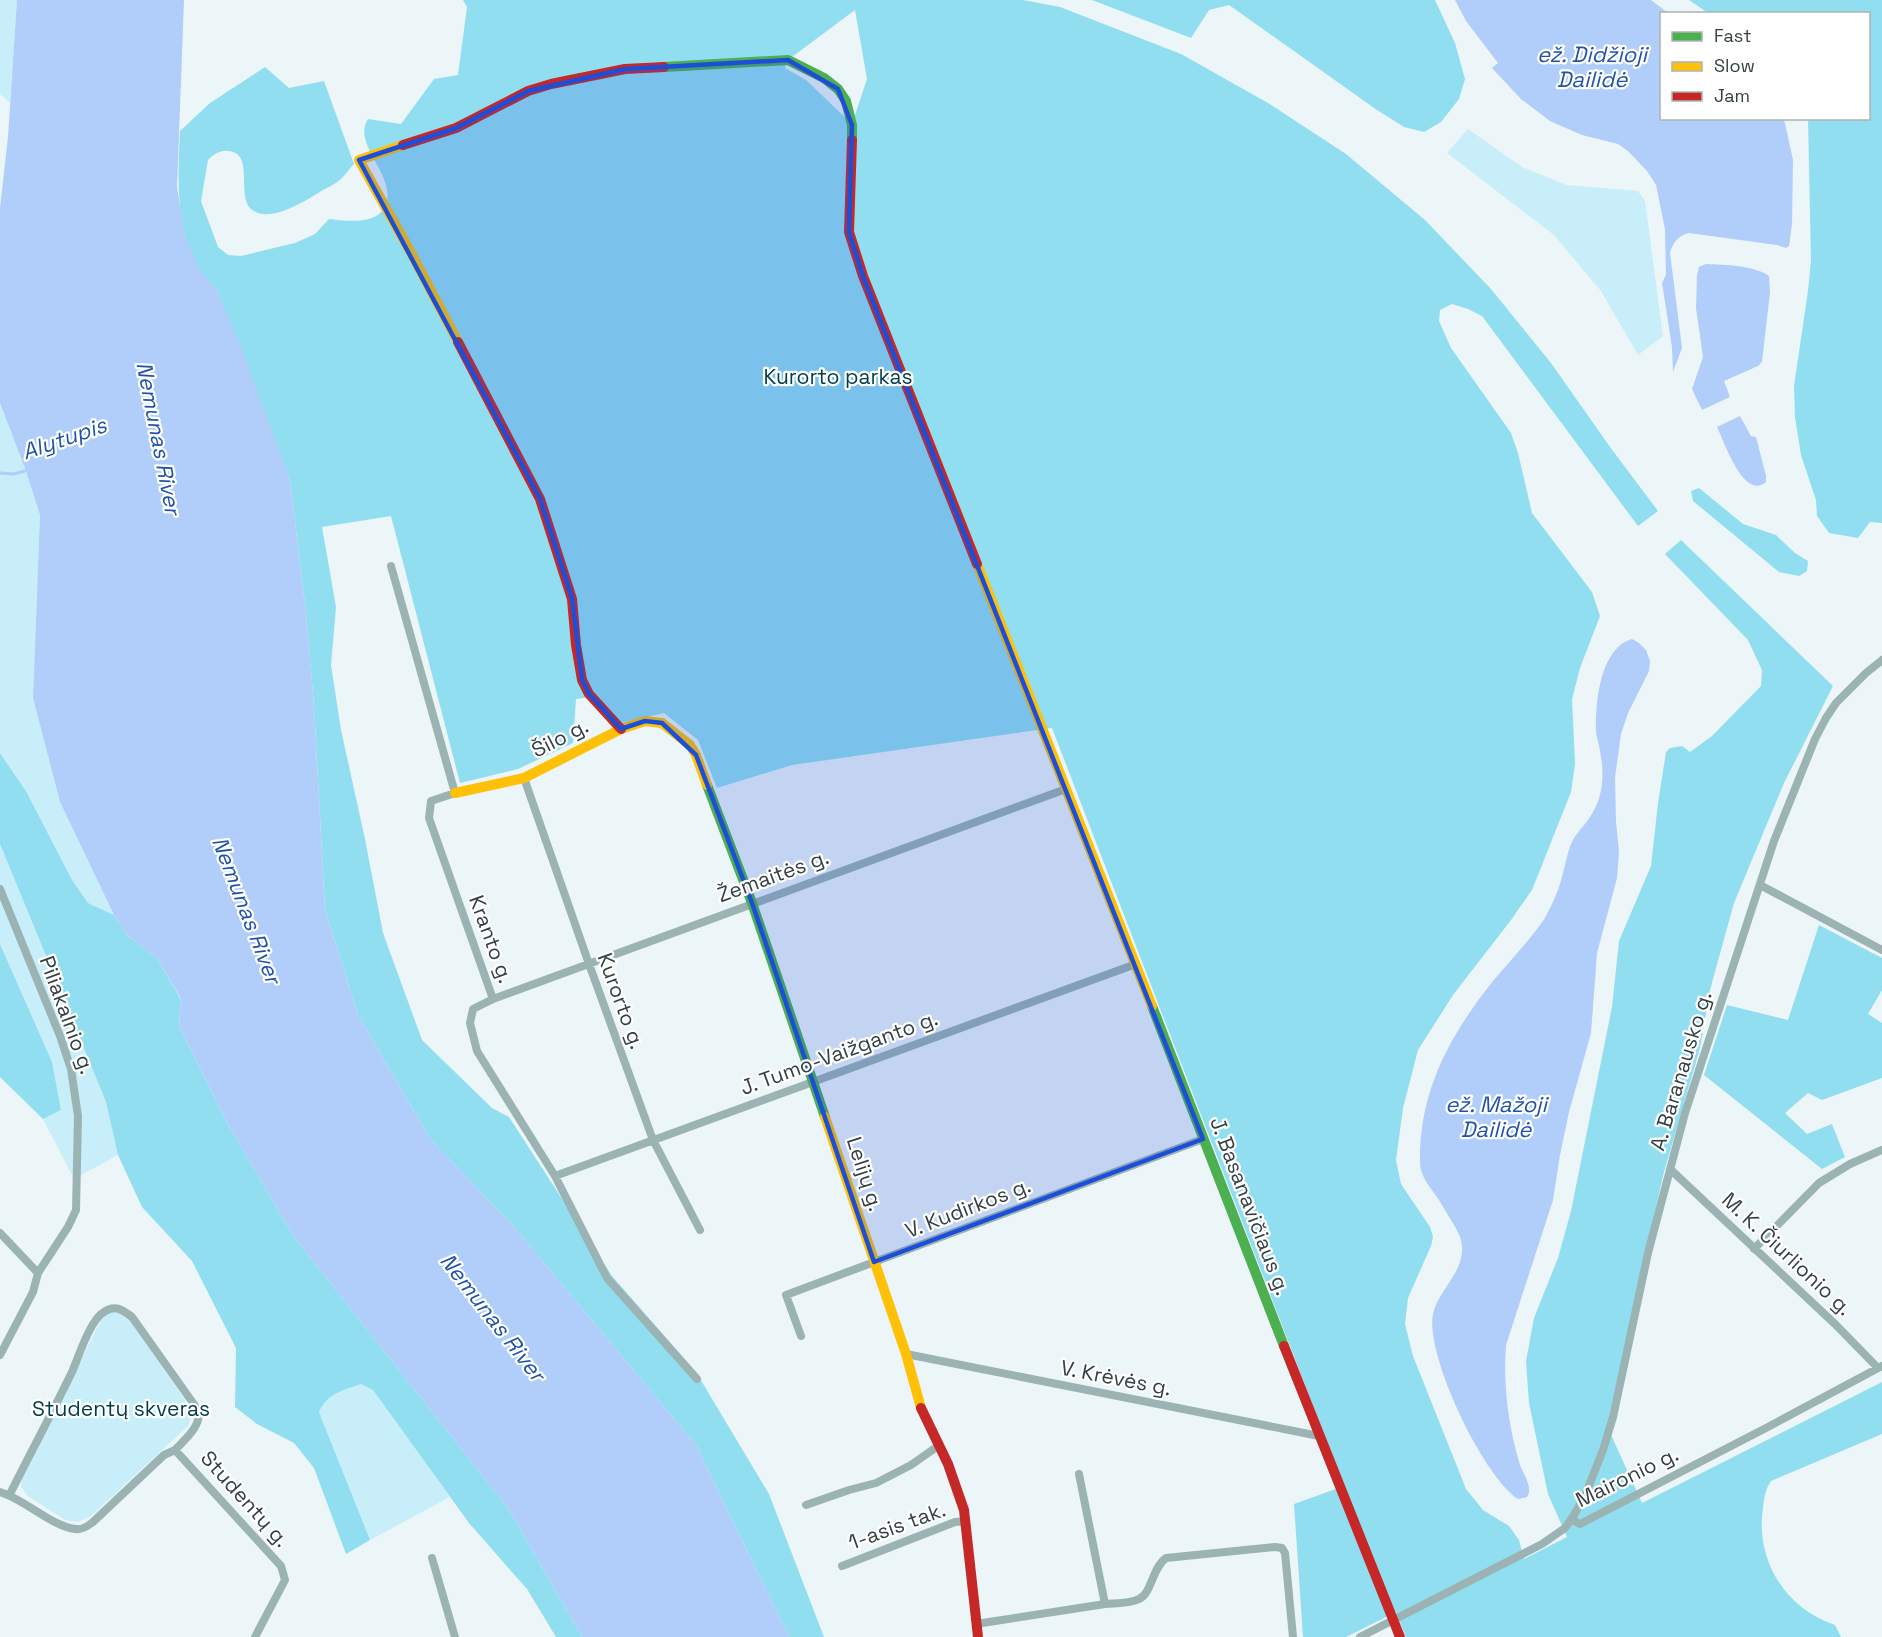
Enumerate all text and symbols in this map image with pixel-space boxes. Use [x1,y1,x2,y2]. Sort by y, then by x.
legend [1660,12,1870,120]
text: Fast [1714,24,1751,47]
water label: ež. Didžioji Dailidė [1537,40,1650,93]
text: Slow [1714,54,1755,77]
text: Jam [1714,84,1750,107]
water label: Nemunas River [130,359,188,519]
park label: Kurorto parkas [763,363,913,390]
water label: Alytupis [18,410,111,465]
street label: Šilo g. [527,712,593,763]
water label: Nemunas River [206,833,289,990]
street label: Žemaitės g. [713,843,832,908]
street label: Kranto g. [463,891,520,986]
street label: Kurorto g. [592,949,651,1053]
street label: Piliakalnio g. [34,952,101,1078]
street label: A. Baranausko g. [1643,988,1718,1154]
street label: J. Tumo-Vaižganto g. [736,1004,941,1101]
water label: ež. Mažoji Dailidė [1445,1090,1549,1143]
street label: J. Basanavičiaus g. [1204,1113,1297,1299]
street label: Lelijų g. [841,1133,890,1214]
street label: V. Kudirkos g. [901,1171,1034,1244]
street label: M. K. Čiurlionio g. [1716,1186,1858,1321]
water label: Nemunas River [434,1247,553,1389]
street label: V. Krėvės g. [1058,1354,1174,1401]
park label: Studentų skveras [32,1395,210,1422]
street label: Maironio g. [1571,1440,1683,1513]
street label: Studentų g. [195,1445,296,1553]
street label: 1-asis tak. [845,1496,949,1556]

